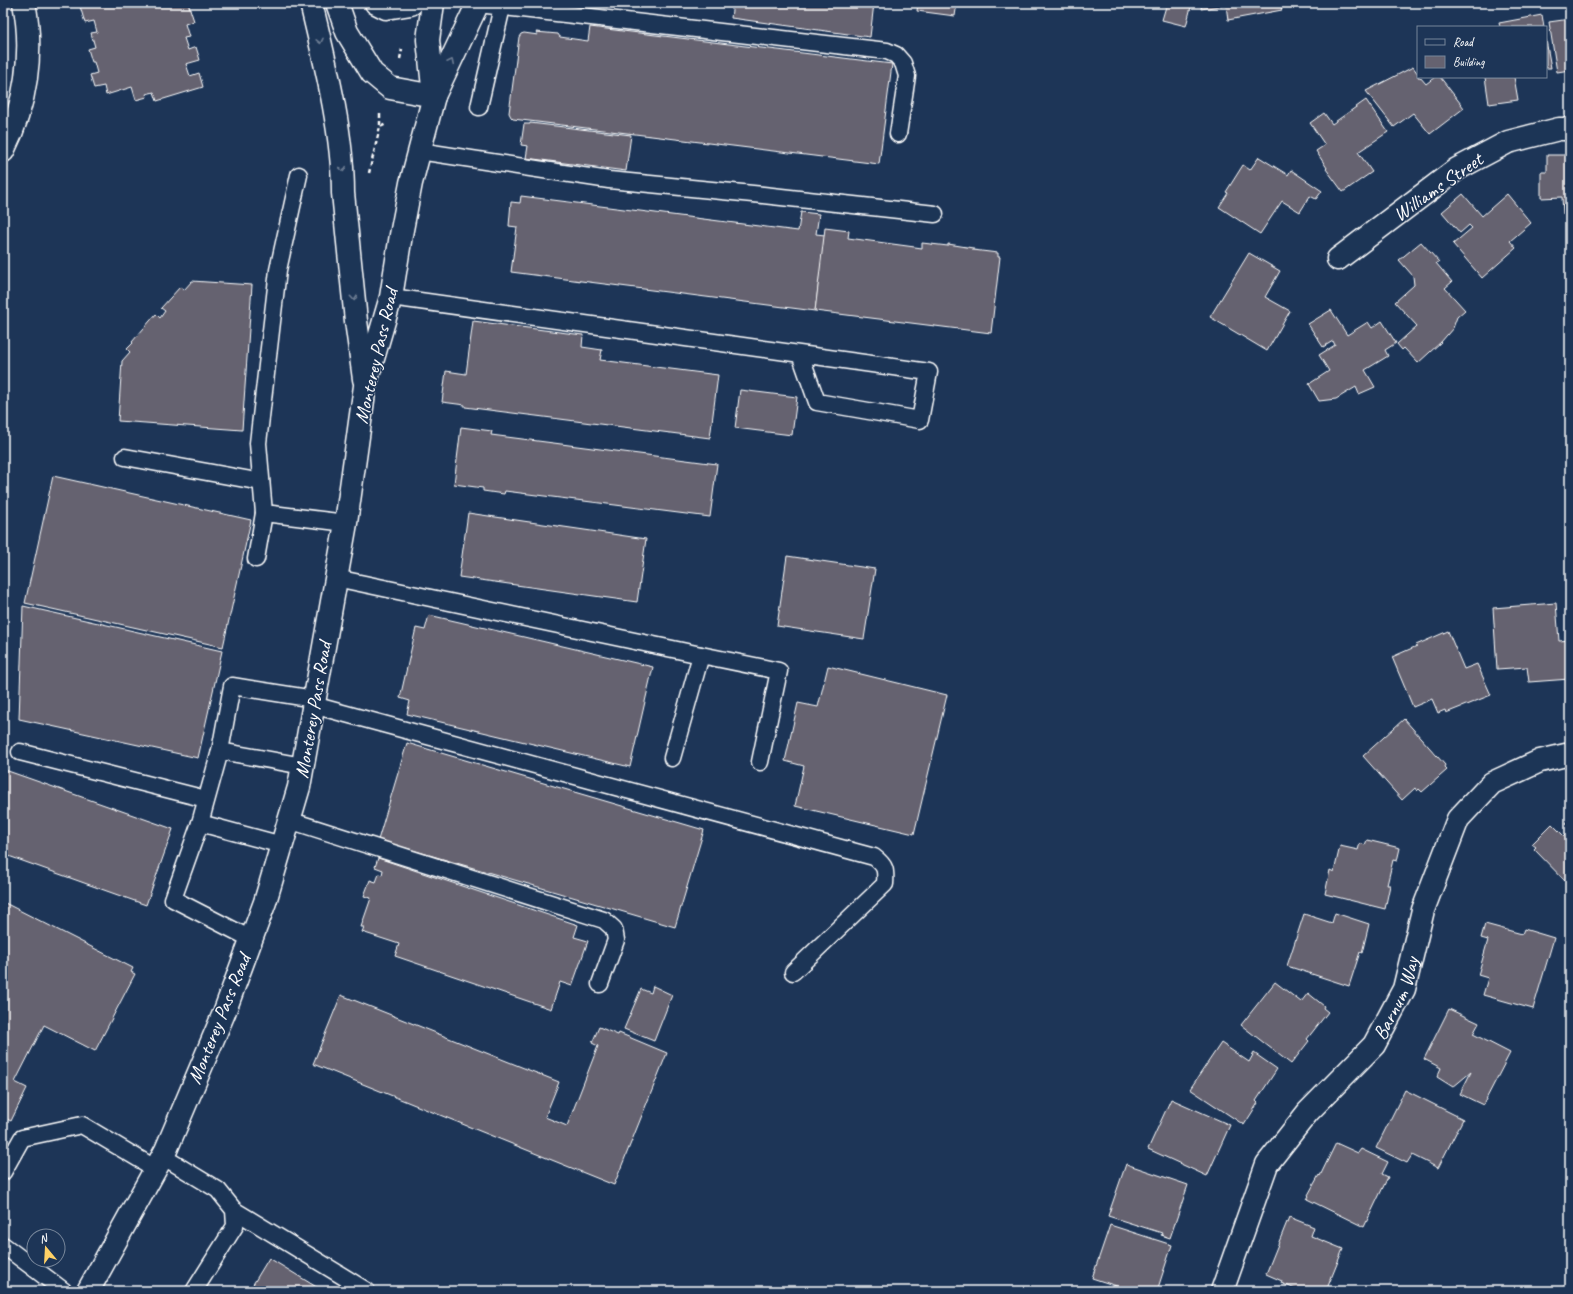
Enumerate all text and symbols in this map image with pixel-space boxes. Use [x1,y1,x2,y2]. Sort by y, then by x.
legend [1417,26,1547,78]
text: Road [1453,34,1475,50]
one-way arrow [315,38,323,44]
text: Building [1453,54,1485,70]
one-way arrow [446,58,454,66]
street label: Williams Street [1388,146,1489,227]
one-way arrow [338,166,347,172]
street label: Monterey Pass Road [348,283,404,426]
one-way arrow [349,295,358,301]
street label: Monterey Pass Road [289,637,338,780]
street label: Monterey Pass Road [182,948,258,1088]
street label: Barnum Way [1367,952,1424,1044]
north arrow [26,1228,66,1268]
text: N [38,1230,50,1246]

